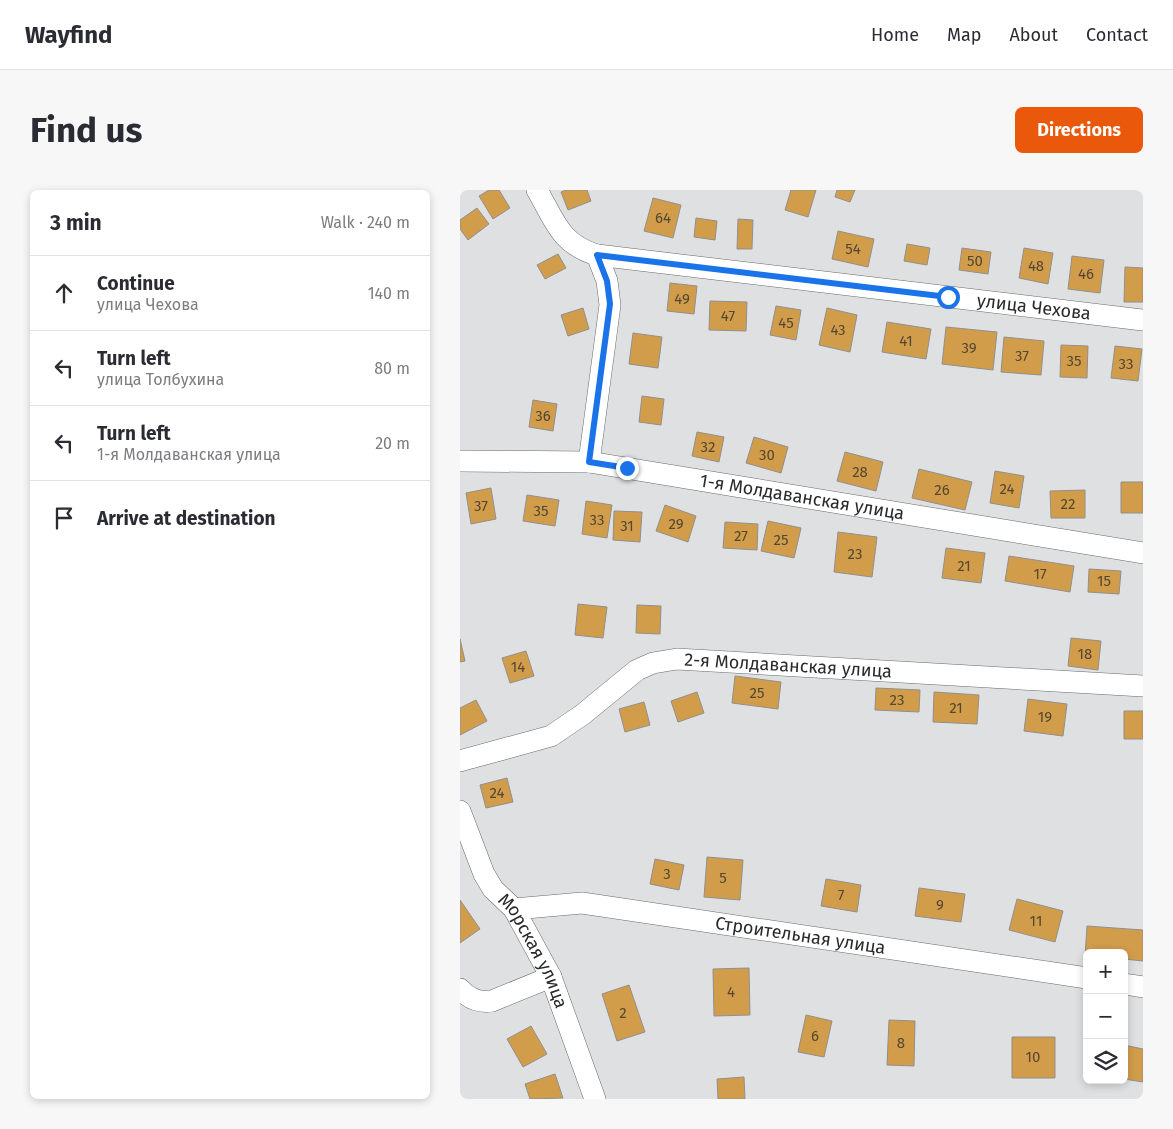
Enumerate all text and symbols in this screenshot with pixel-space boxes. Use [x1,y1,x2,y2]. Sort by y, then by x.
text: Wayfind [25,21,112,49]
text: Home [871,24,919,46]
text: Map [947,24,981,46]
text: About [1009,24,1058,46]
text: Contact [1086,24,1148,46]
button: Directions [1015,107,1143,153]
text: Find us [30,109,142,151]
house number: 64 [655,209,671,227]
text: 3 min [50,210,102,236]
text: Walk · 240 m [321,213,410,232]
house number: 54 [845,240,861,258]
house number: 50 [967,252,983,270]
house number: 48 [1028,257,1044,275]
house number: 46 [1078,265,1094,283]
text: Continue [97,272,175,295]
icon: ahead [50,279,78,307]
text: 140 m [368,284,410,303]
route start [937,286,960,309]
street label: улица Чехова [976,289,1092,325]
house number: 49 [674,290,690,308]
text: улица Чехова [97,295,199,314]
house number: 47 [721,307,735,325]
house number: 45 [778,314,794,332]
house number: 43 [830,321,846,339]
house number: 41 [899,332,913,350]
house number: 39 [961,339,977,357]
text: Turn left [97,347,171,370]
house number: 37 [1015,347,1029,365]
house number: 35 [1066,352,1082,370]
icon: left [50,354,78,382]
house number: 33 [1119,355,1133,373]
text: 80 m [374,359,410,378]
text: улица Толбухина [97,370,224,389]
house number: 36 [535,407,551,425]
text: Turn left [97,422,171,445]
icon: left [50,429,78,457]
text: 20 m [375,434,410,453]
house number: 32 [701,438,715,456]
text: 1-я Молдаванская улица [97,445,281,464]
house number: 30 [759,446,775,464]
route end [616,457,639,480]
house number: 28 [852,463,868,481]
street label: 1-я Молдаванская улица [698,469,906,525]
house number: 24 [999,480,1015,498]
house number: 26 [934,481,950,499]
house number: 22 [1061,495,1075,513]
house number: 37 [474,497,488,515]
house number: 35 [533,502,549,520]
icon: arrive [50,504,78,532]
text: Arrive at destination [97,507,276,530]
house number: 33 [590,511,604,529]
house number: 29 [668,515,684,533]
house number: 31 [620,517,634,535]
house number: 27 [734,527,748,545]
house number: 25 [774,531,788,549]
house number: 23 [848,545,862,563]
house number: 21 [957,557,971,575]
house number: 17 [1033,565,1047,583]
house number: 15 [1097,572,1111,590]
house number: 18 [1078,645,1092,663]
street label: 2-я Молдаванская улица [684,648,893,682]
house number: 14 [511,658,525,676]
house number: 25 [750,684,764,702]
house number: 23 [890,691,904,709]
house number: 21 [949,699,963,717]
house number: 19 [1038,708,1052,726]
house number: 24 [489,784,505,802]
house number: 3 [663,865,671,883]
house number: 5 [719,869,727,887]
house number: 7 [838,886,845,904]
street label: Морская улица [494,889,572,1011]
house number: 9 [936,896,944,914]
street label: Строительная улица [714,912,887,959]
house number: 11 [1030,912,1042,930]
map controls [1083,949,1128,1084]
button: + [1083,949,1128,994]
house number: 4 [727,983,735,1001]
button: − [1083,994,1128,1039]
house number: 2 [619,1004,627,1022]
house number: 6 [811,1027,819,1045]
house number: 8 [897,1034,905,1052]
button: layers [1083,1039,1128,1084]
house number: 10 [1026,1048,1040,1066]

